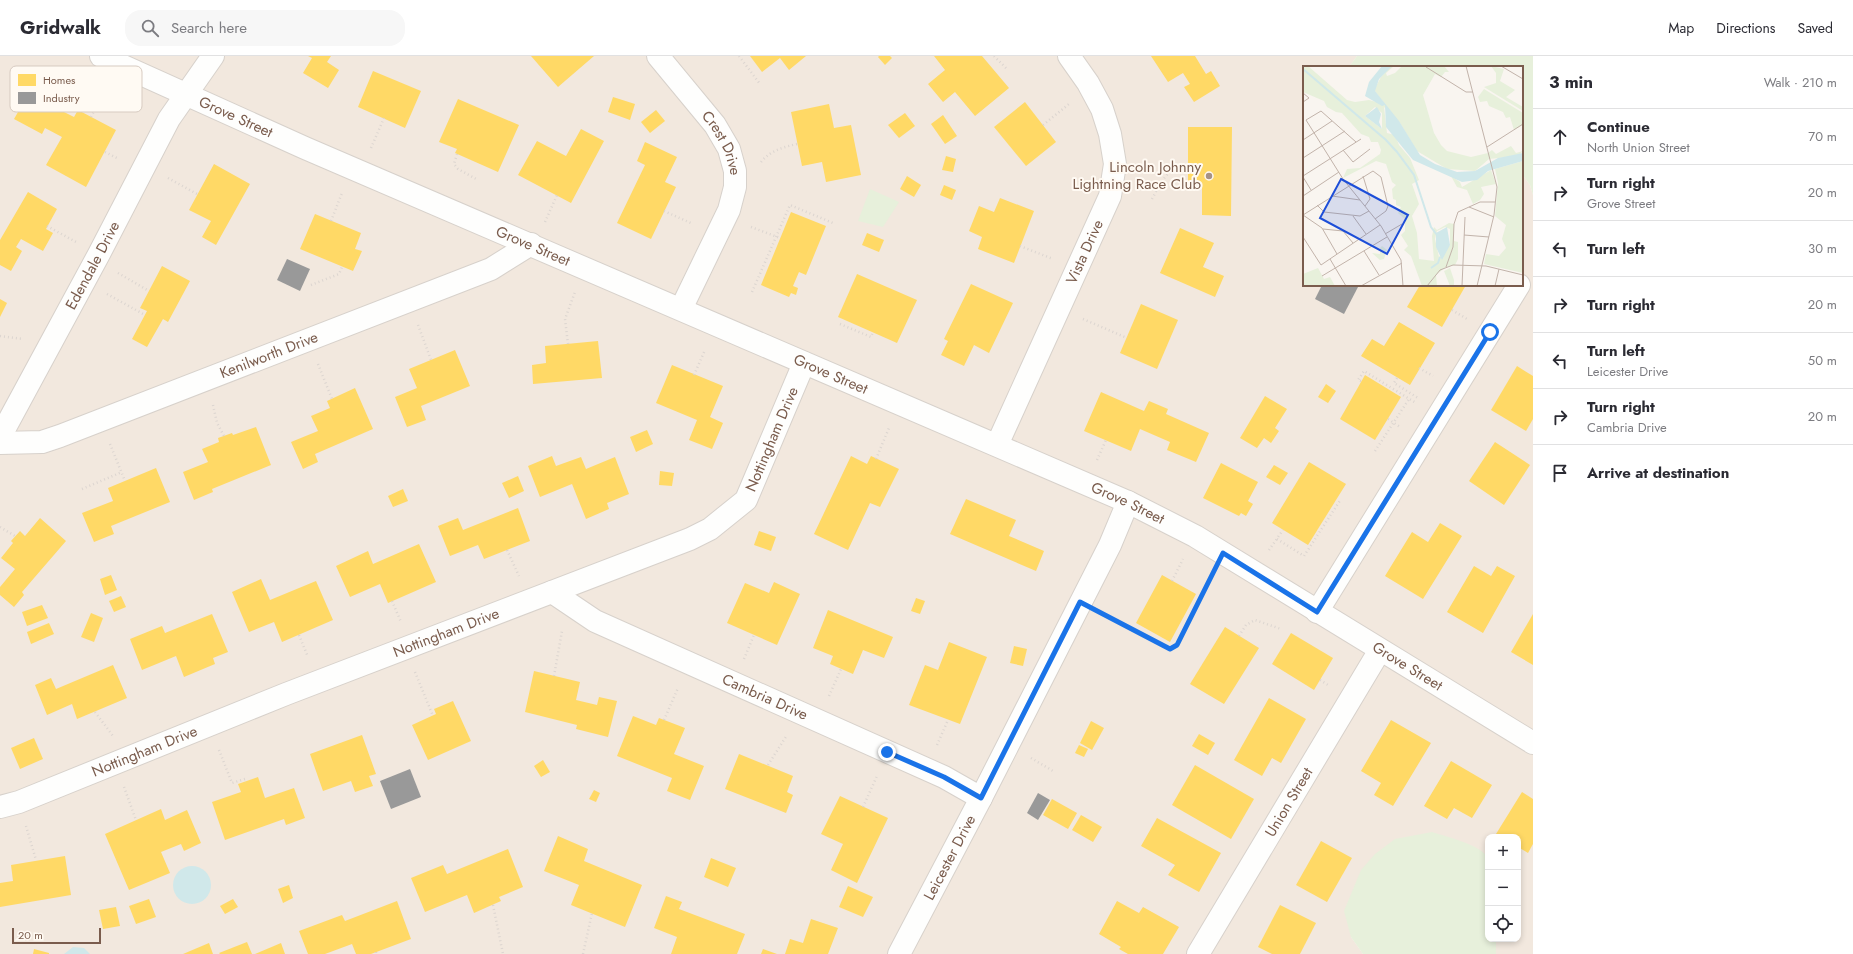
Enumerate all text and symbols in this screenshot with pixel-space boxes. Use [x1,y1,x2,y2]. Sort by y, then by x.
search box [125,10,405,46]
text: Gridwalk [20,14,101,41]
icon: search [139,17,161,39]
text: Search here [171,17,247,39]
text: Map [1668,18,1694,38]
text: Directions [1716,18,1776,38]
text: Saved [1798,18,1833,38]
legend [10,66,142,112]
inset map [1303,66,1523,286]
text: 3 min [1549,70,1593,94]
text: Homes [43,72,76,88]
text: Walk · 210 m [1764,73,1837,92]
text: Industry [43,90,80,106]
street label: Grove Street [195,91,277,143]
street label: Crest Drive [696,106,746,175]
text: Continue [1587,116,1650,138]
icon: ahead [1549,126,1571,148]
text: 70 m [1808,127,1837,146]
text: North Union Street [1587,138,1690,157]
place label: Lincoln Johnny Lightning Race Club [1072,156,1201,195]
marker: Lincoln Johnny Lightning Race Club [1204,171,1214,181]
text: Turn right [1587,172,1655,194]
icon: right [1549,182,1571,204]
text: 20 m [1808,183,1837,202]
text: Grove Street [1587,194,1655,213]
street label: Vista Drive [1060,216,1109,288]
street label: Edendale Drive [60,217,125,314]
street label: Grove Street [492,220,574,272]
icon: left [1549,238,1571,260]
text: Turn left [1587,238,1645,260]
text: 30 m [1808,239,1837,258]
icon: right [1549,294,1571,316]
text: Turn right [1587,294,1655,316]
text: 20 m [1808,295,1837,314]
route start [1481,323,1499,341]
street label: Kenilworth Drive [217,326,321,384]
text: Turn left [1587,340,1645,362]
street label: Grove Street [790,348,872,400]
icon: left [1549,350,1571,372]
text: 50 m [1808,351,1837,370]
text: Leicester Drive [1587,362,1668,381]
street label: Nottingham Drive [740,383,804,495]
text: Turn right [1587,396,1655,418]
icon: right [1549,406,1571,428]
text: 20 m [1808,407,1837,426]
text: Cambria Drive [1587,418,1667,437]
icon: arrive [1549,462,1571,484]
text: Arrive at destination [1587,462,1729,484]
street label: Grove Street [1088,476,1169,530]
street label: Nottingham Drive [390,602,503,663]
street label: Grove Street [1368,636,1447,696]
street label: Cambria Drive [718,668,812,726]
street label: Nottingham Drive [88,720,201,782]
route end [878,743,896,761]
street label: Union Street [1260,763,1318,841]
street label: Leicester Drive [918,811,981,904]
map controls [1485,834,1521,942]
button: + [1485,834,1521,870]
button: − [1485,870,1521,906]
button: locate [1485,906,1521,942]
scale bar [12,926,101,945]
text: 20 m [18,927,43,943]

